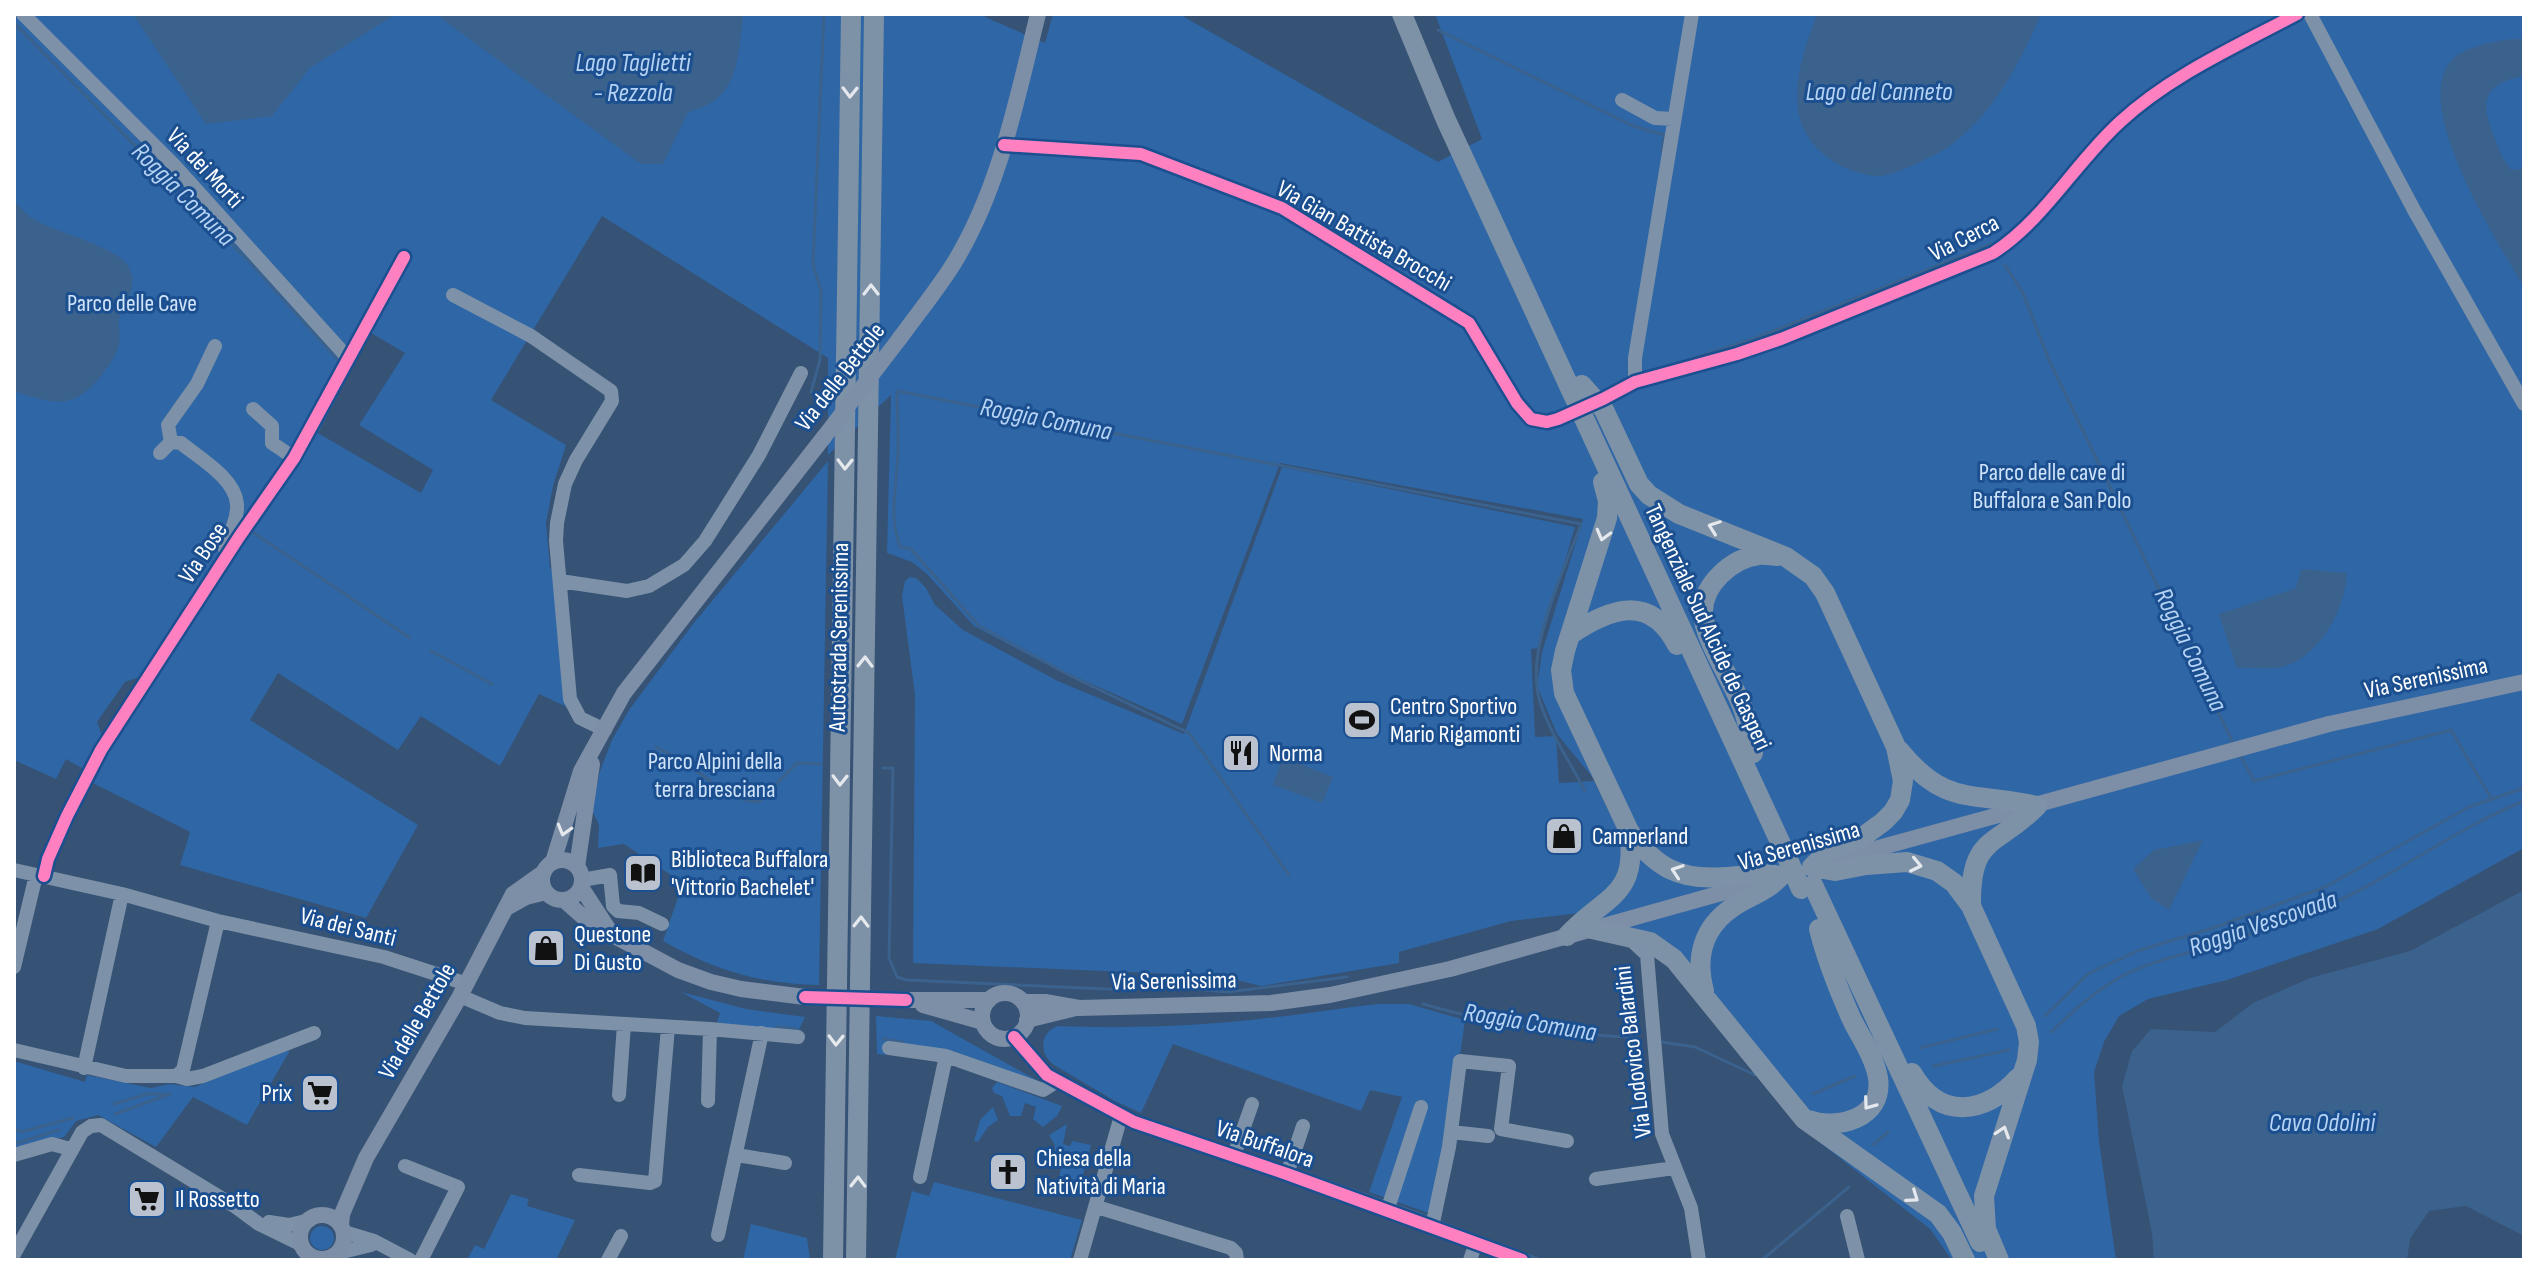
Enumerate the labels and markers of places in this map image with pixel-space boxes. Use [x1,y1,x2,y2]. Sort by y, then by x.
place label: Centro Sportivo Mario Rigamonti [1390,692,1520,749]
sports icon: Centro Sportivo Mario Rigamonti [1341,699,1383,741]
restaurant icon: Norma [1220,732,1262,774]
place label: Norma [1269,739,1323,768]
shop icon: Camperland [1543,815,1585,857]
place label: Camperland [1592,822,1688,851]
place label: Biblioteca Buffalora 'Vittorio Bachelet' [671,845,828,902]
library icon: Biblioteca Buffalora 'Vittorio Bachelet' [622,852,664,894]
place label: Questone Di Gusto [574,920,651,977]
shop icon: Questone Di Gusto [525,927,567,969]
supermarket icon: Prix [299,1072,341,1114]
place label: Prix [262,1079,292,1108]
place label: Chiesa della Natività di Maria [1036,1144,1166,1201]
church icon: Chiesa della Natività di Maria [987,1151,1029,1193]
supermarket icon: Il Rossetto [126,1178,168,1220]
place label: Il Rossetto [175,1185,260,1214]

